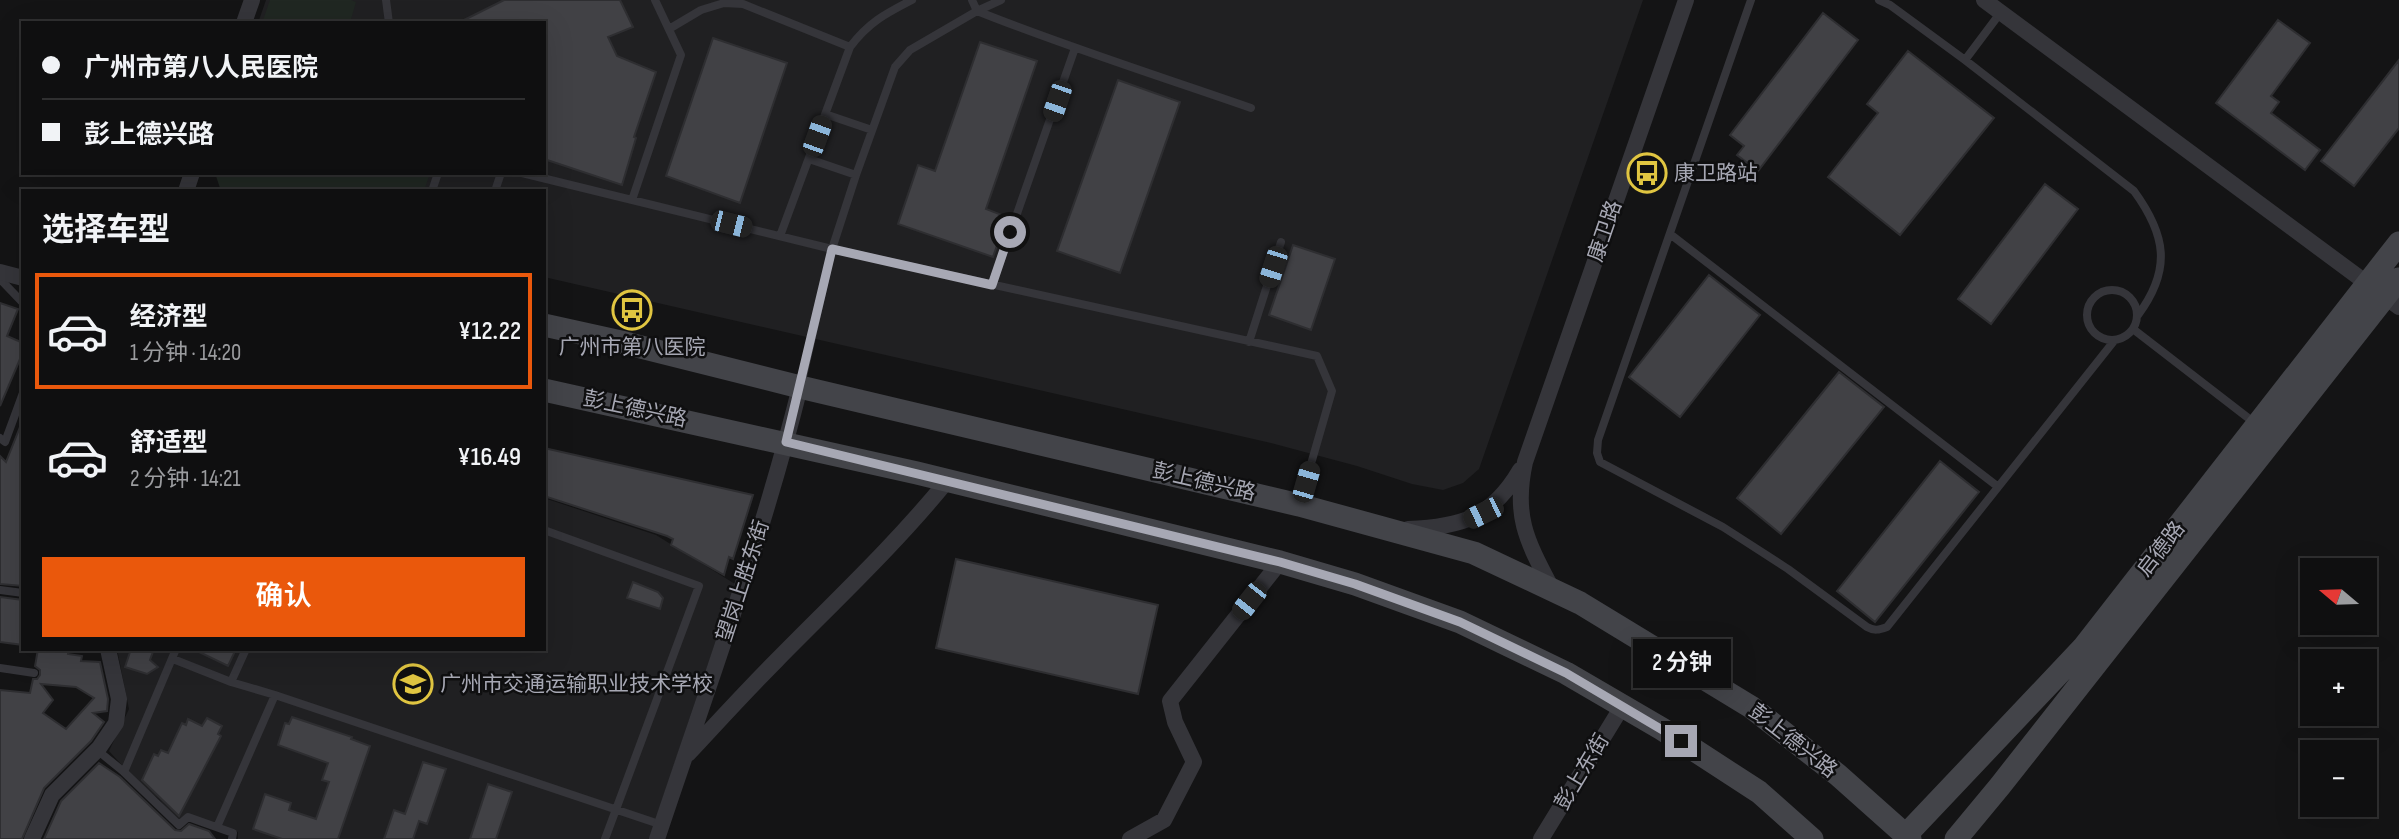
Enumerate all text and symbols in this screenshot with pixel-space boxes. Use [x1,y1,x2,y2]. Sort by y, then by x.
text: 广州市第八人民医院 [84,53,318,84]
car [1041,78,1074,124]
car [800,113,835,159]
text: 彭上德兴路 [84,120,214,151]
bus stop icon: 康卫路站 [1626,152,1668,194]
place label: 康卫路站 [1674,161,1758,186]
street label: 康卫路 [1583,197,1627,265]
car [709,209,754,239]
text: 选择车型 [42,211,170,250]
route start [994,216,1026,248]
car [1257,244,1290,290]
bus stop icon: 广州市第八医院 [611,289,653,331]
icon: car [46,300,109,363]
text: 经济型 [130,302,208,333]
text: ¥12.22 [458,316,521,347]
place label: 广州市第八医院 [559,335,706,360]
text: 1 分钟 · 14:20 [130,339,241,367]
street label: 彭上德兴路 [581,386,689,432]
icon: car [46,426,109,489]
text: 舒适型 [130,428,208,459]
text: ¥16.49 [457,442,521,473]
street label: 彭上德兴路 [1150,458,1258,506]
car [1291,459,1322,505]
text: 2 分钟 · 14:21 [130,465,241,493]
car [1460,494,1507,532]
street label: 启德路 [2132,516,2190,582]
street label: 望岗上胜东街 [712,517,774,645]
button: 确认 [42,557,525,637]
north arrow [2300,558,2376,635]
map controls [2300,558,2377,817]
car [1228,578,1271,624]
callout: 2 分钟 [1632,640,1730,688]
text: 2 分钟 [1652,649,1712,677]
button: + [2300,649,2377,726]
school or university icon: 广州市交通运输职业技术学校 [392,663,434,705]
place label: 广州市交通运输职业技术学校 [440,672,713,697]
street label: 彭上德兴路 [1744,699,1842,783]
route end [1665,725,1697,757]
street label: 彭上东街 [1550,730,1614,814]
button: − [2300,740,2377,817]

